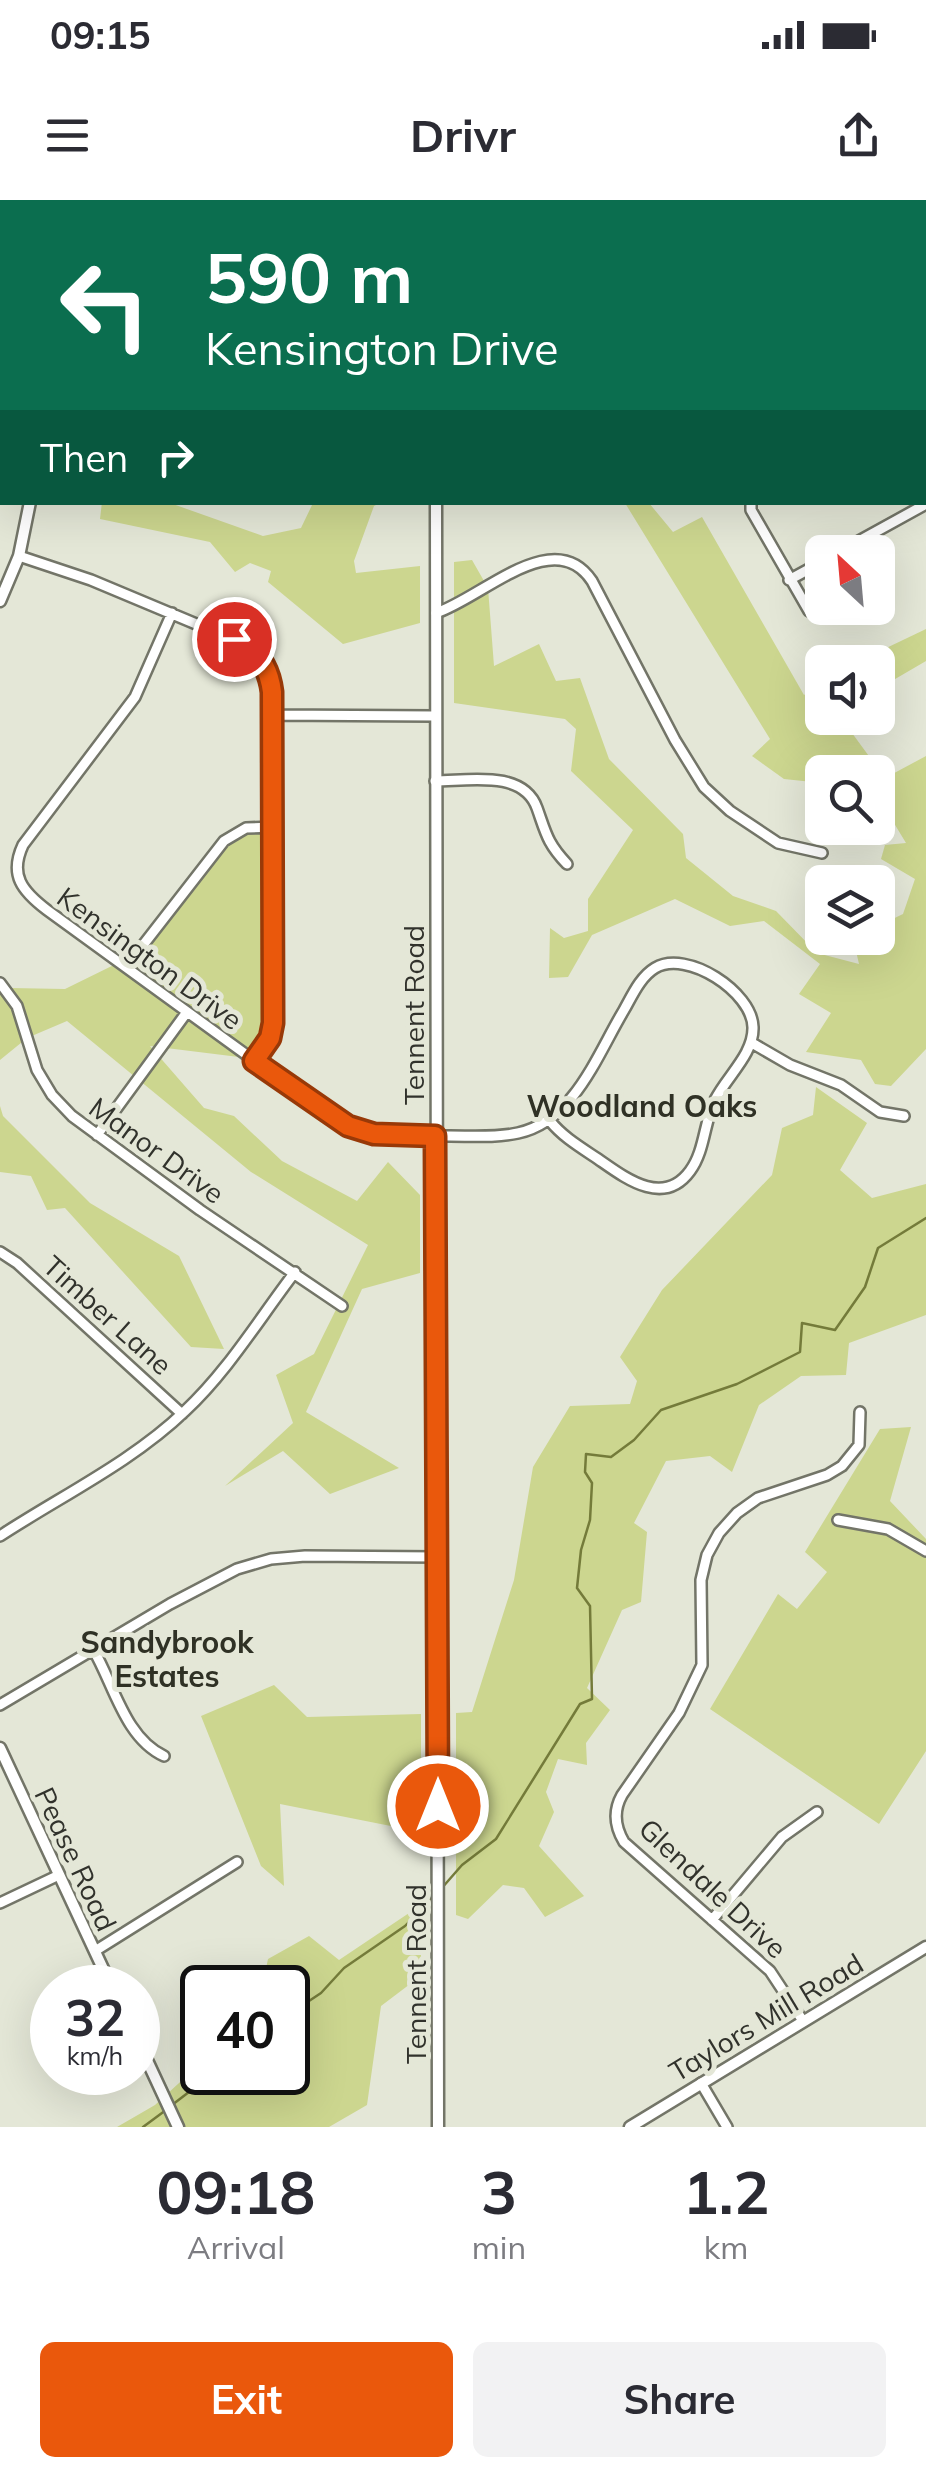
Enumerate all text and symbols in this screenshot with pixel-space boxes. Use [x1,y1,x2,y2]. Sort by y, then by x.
text: 09:15 [50,11,151,59]
text: Drivr [410,107,516,163]
icon: menu [40,108,95,163]
icon: share [831,108,886,163]
text: 590 m [205,233,413,321]
icon: left [40,240,170,370]
text: Kensington Drive [205,320,558,376]
icon: right [148,430,203,485]
text: Then [40,434,128,482]
north arrow [805,535,895,625]
map controls [805,535,895,955]
pin [192,597,277,682]
icon: arrive [207,612,262,667]
button: sound [805,645,895,735]
button: search [805,755,895,845]
button: layers [805,865,895,955]
street label: Kensington Drive [51,879,249,1037]
street label: Tennent Road [396,925,431,1105]
district label: Woodland Oaks [527,1087,757,1125]
street label: Manor Drive [83,1089,231,1211]
street label: Timber Lane [36,1248,180,1382]
district label: Sandybrook Estates [80,1623,255,1695]
position arrow [386,1754,490,1858]
street label: Pease Road [27,1781,125,1937]
street label: Glendale Drive [632,1811,794,1965]
street label: Tennent Road [398,1884,433,2064]
street label: Taylors Mill Road [663,1945,869,2089]
speed limit sign: 40 [180,1965,310,2095]
text: 32 [65,1986,125,2049]
text: km/h [67,2040,123,2071]
text: 09:18 [156,2154,315,2229]
text: 3 [481,2154,517,2229]
text: 1.2 [683,2154,770,2229]
text: Arrival [187,2227,285,2267]
text: min [472,2227,526,2267]
text: km [704,2227,748,2267]
button: Exit [40,2342,453,2457]
button: Share [473,2342,886,2457]

